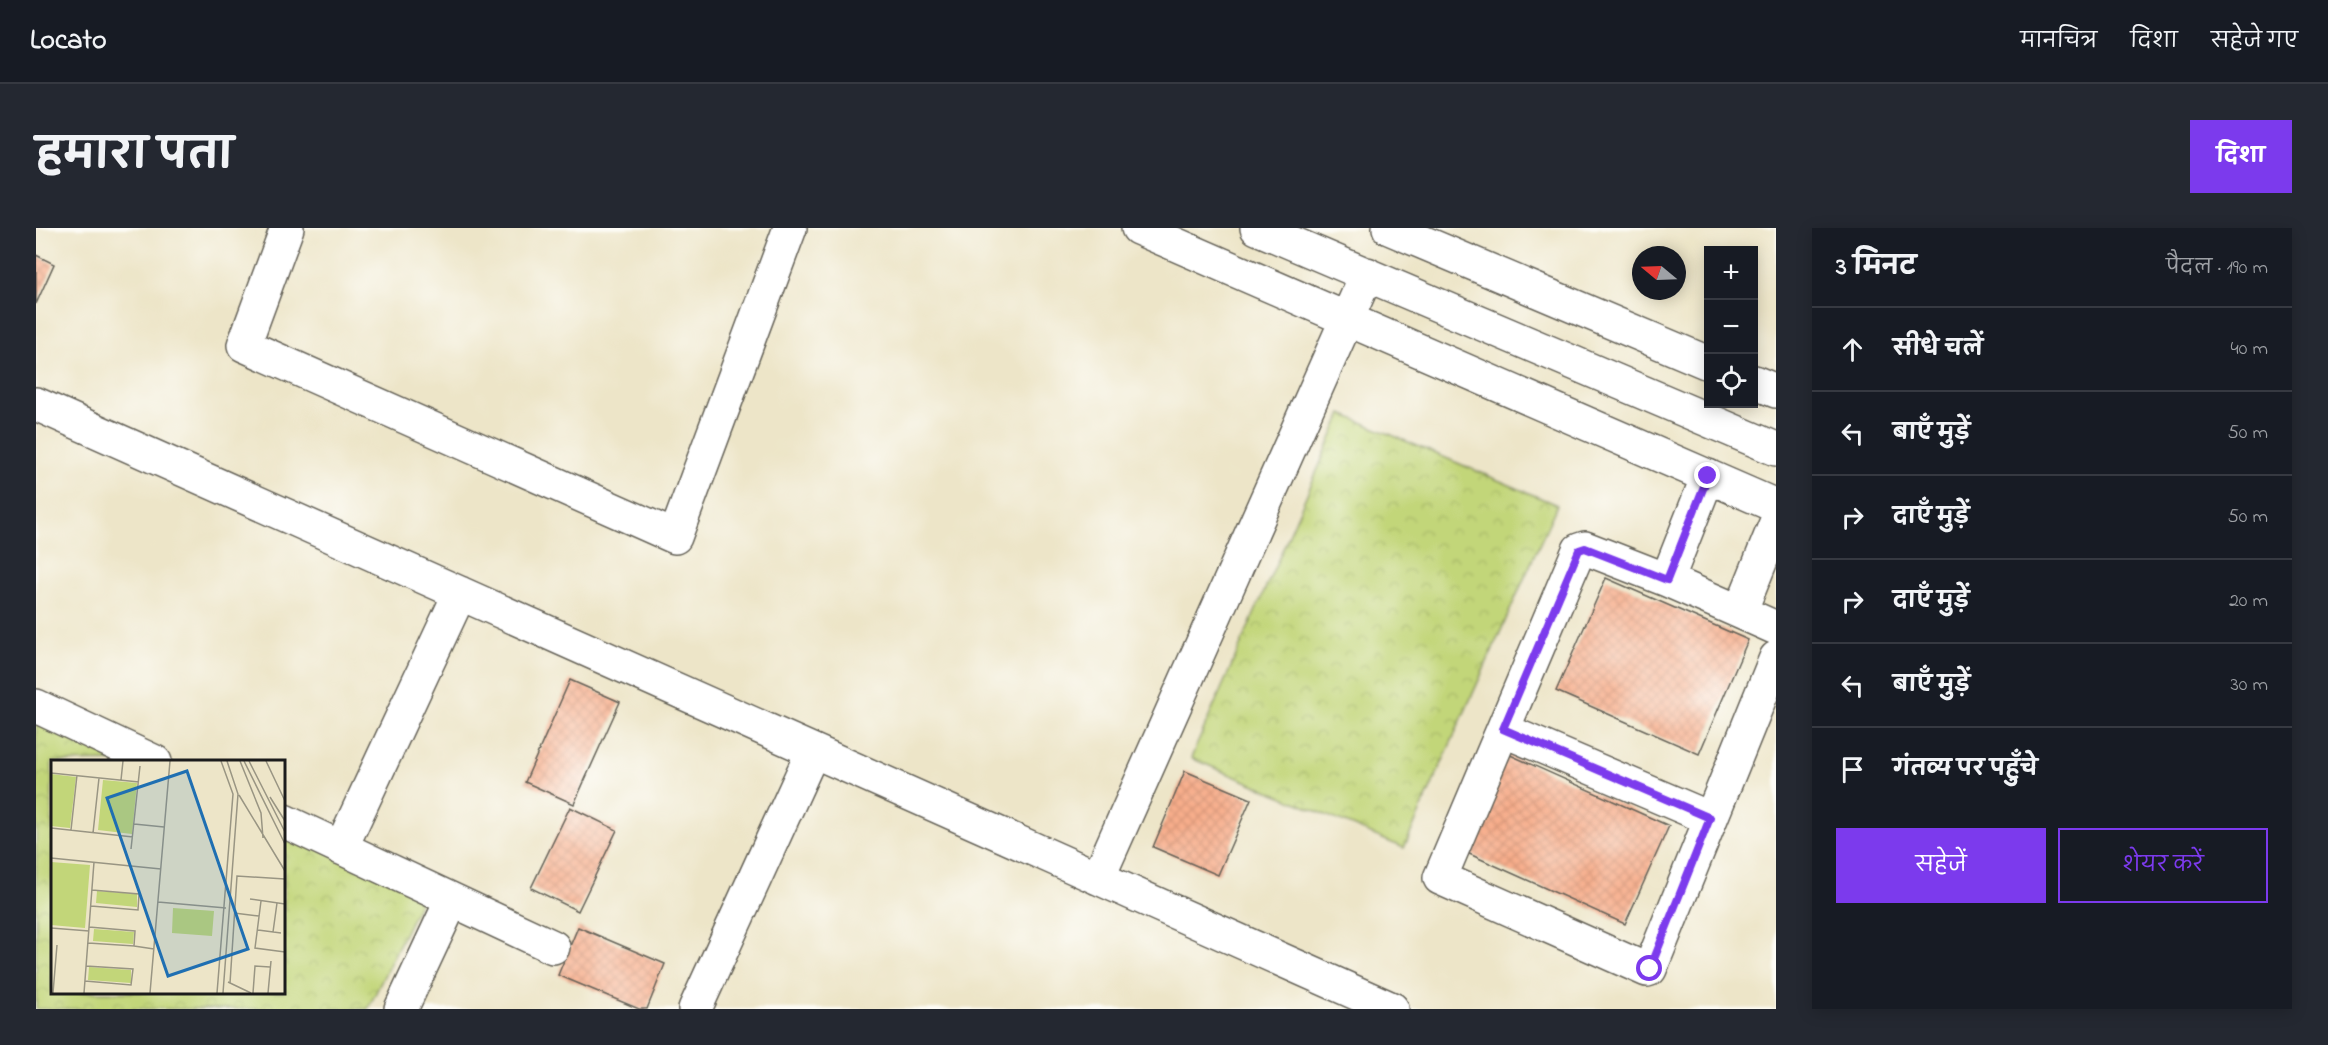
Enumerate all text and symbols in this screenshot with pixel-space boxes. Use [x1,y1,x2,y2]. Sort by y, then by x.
text: Locato [30,21,106,62]
text: मानचित्र [2020,27,2097,57]
text: दिशा [2130,27,2178,57]
text: सहेजे गए [2211,27,2298,57]
button: दिशा [2190,120,2292,193]
text: हमारा पता [36,126,233,187]
north arrow [1632,246,1686,300]
map controls [1704,246,1758,408]
button: + [1704,246,1758,300]
text: 3 मिनट [1836,249,1916,287]
text: पैदल · 190 m [2166,254,2268,283]
button: − [1704,300,1758,354]
icon: ahead [1836,333,1869,366]
text: सीधे चलें [1893,334,1983,366]
text: 40 m [2231,335,2268,364]
button: locate [1704,354,1758,408]
icon: left [1836,417,1869,450]
text: बाएँ मुड़ें [1893,418,1970,450]
text: 50 m [2227,419,2268,448]
route end [1694,462,1720,488]
icon: right [1836,501,1869,534]
text: दाएँ मुड़ें [1893,502,1969,534]
text: 50 m [2227,503,2268,532]
icon: right [1836,585,1869,618]
text: दाएँ मुड़ें [1893,586,1969,618]
text: 20 m [2229,587,2268,616]
icon: left [1836,669,1869,702]
text: बाएँ मुड़ें [1893,670,1970,702]
text: 30 m [2231,671,2268,700]
icon: arrive [1836,753,1869,786]
text: गंतव्य पर पहुँचे [1893,754,2038,786]
inset map [51,760,285,994]
button: सहेजें [1836,828,2046,903]
button: शेयर करें [2058,828,2268,903]
route start [1636,955,1662,981]

